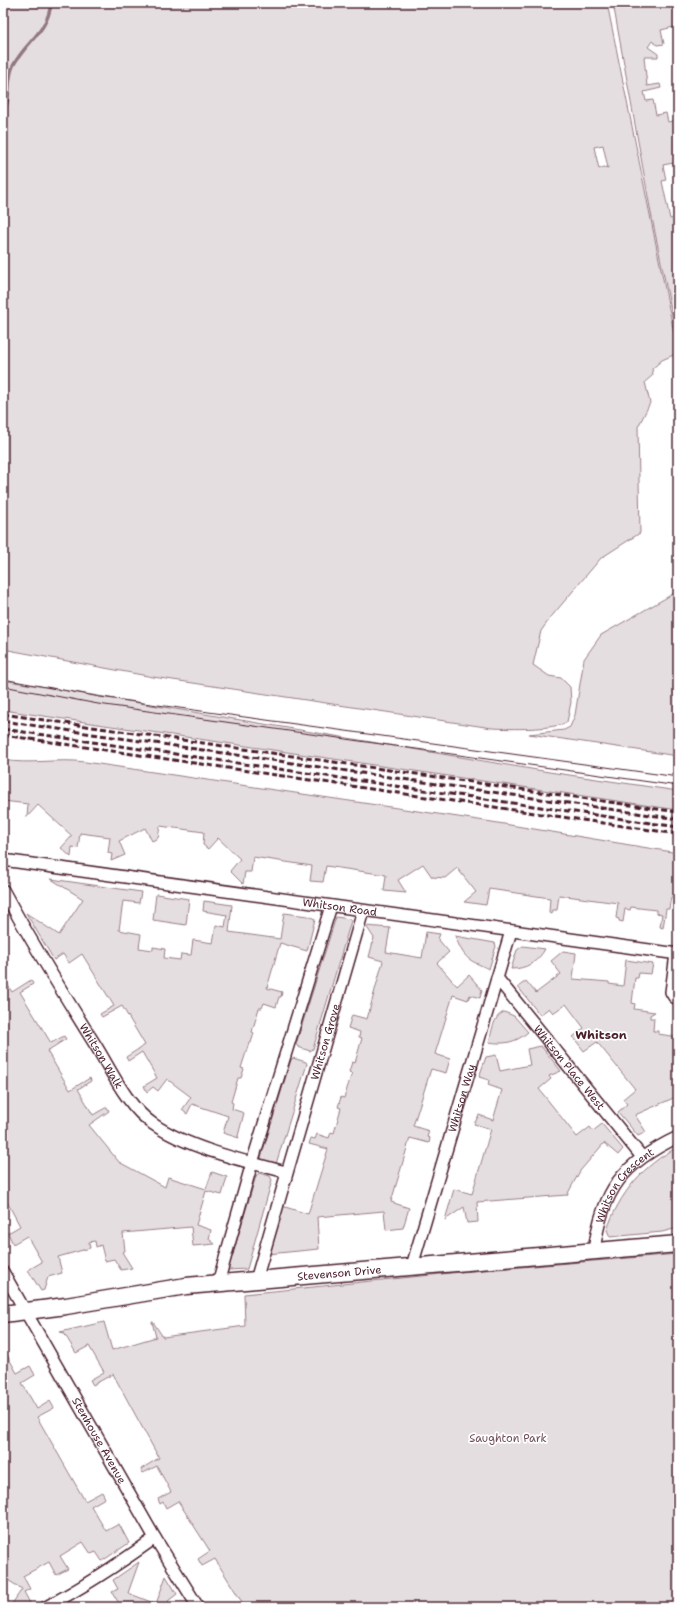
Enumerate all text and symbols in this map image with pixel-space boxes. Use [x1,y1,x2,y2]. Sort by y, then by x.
street label: Whitson Road [302,895,378,920]
street label: Whitson Grove [307,1002,344,1082]
street label: Whitson Walk [76,1021,126,1092]
street label: Whitson Place West [530,1022,608,1114]
district label: Whitson [575,1027,627,1043]
street label: Whitson Way [445,1062,479,1134]
street label: Whitson Crescent [593,1145,657,1225]
street label: Stevenson Drive [297,1262,382,1284]
street label: Stenhouse Avenue [68,1395,129,1487]
park label: Saughton Park [469,1431,547,1446]

